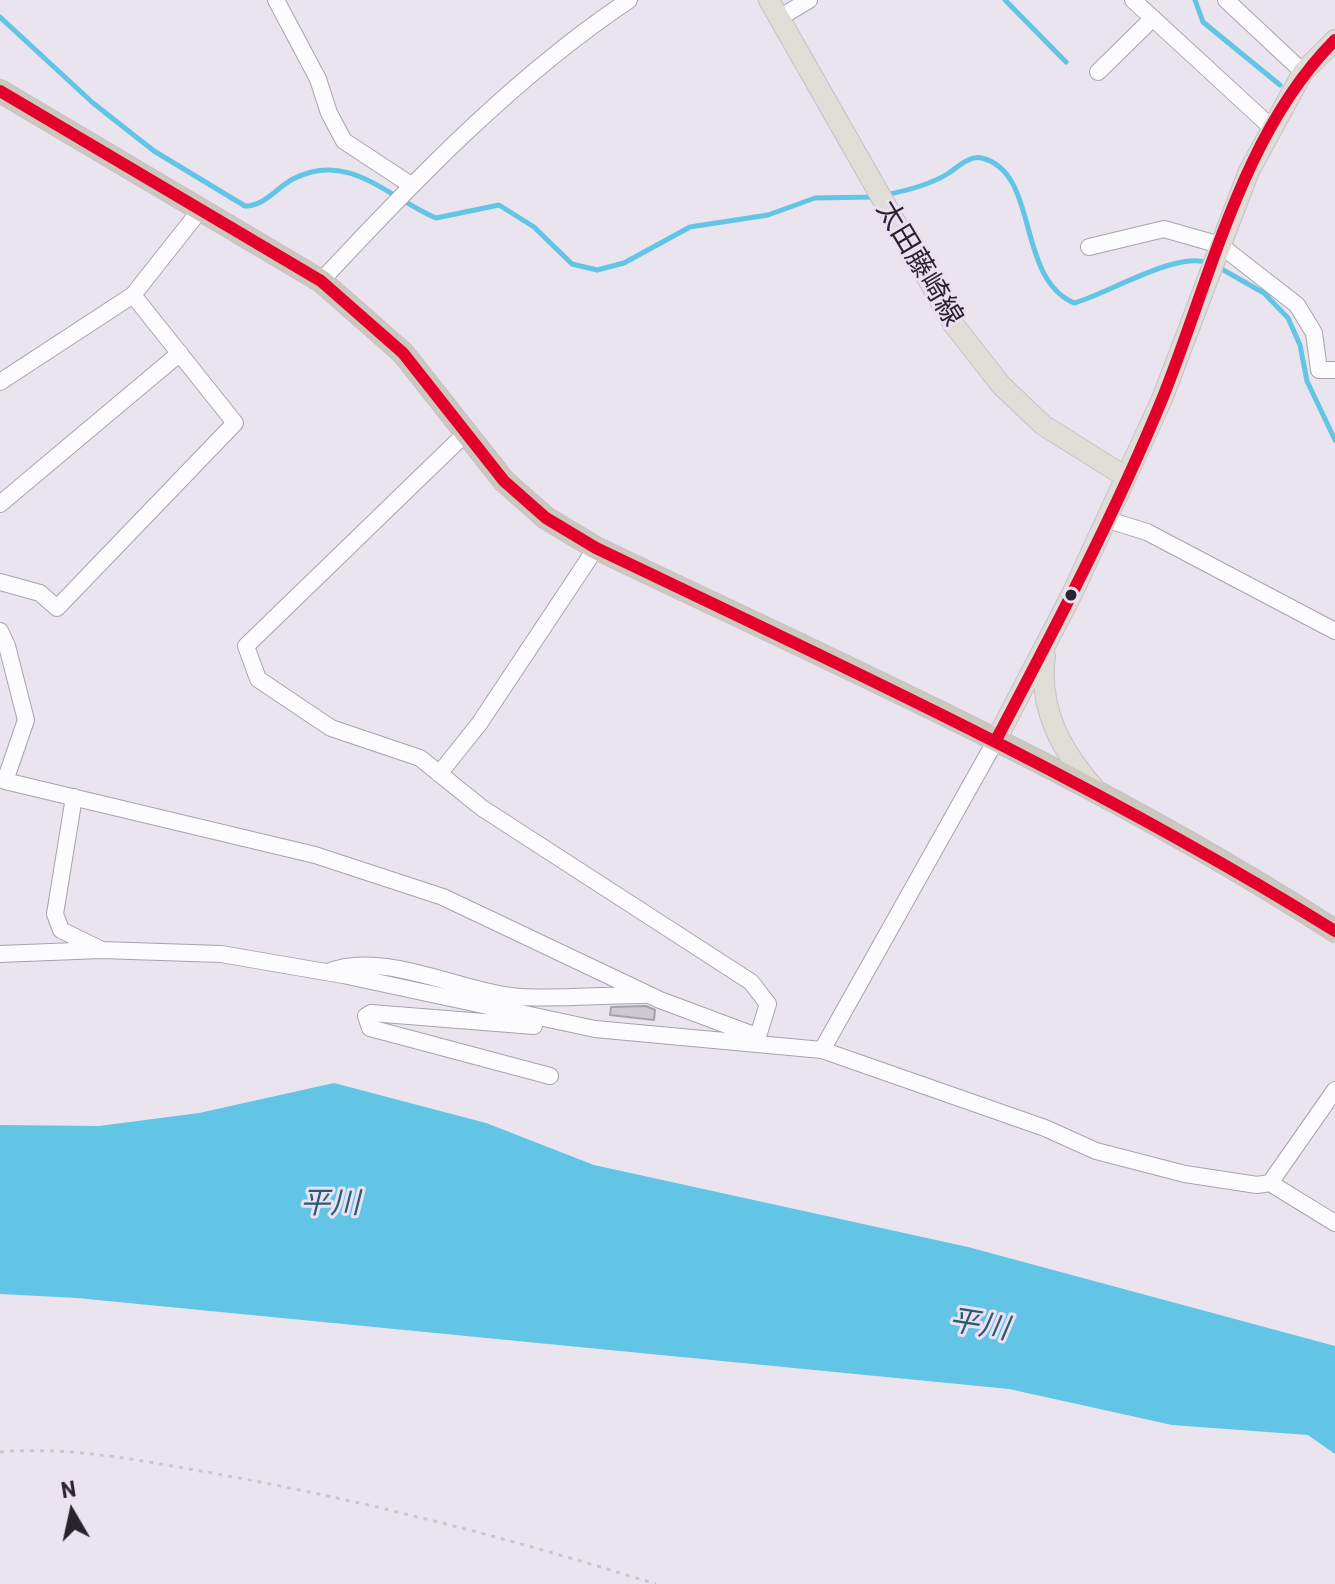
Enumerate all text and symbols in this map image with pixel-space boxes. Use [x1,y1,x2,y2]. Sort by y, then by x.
street label: 太田藤崎線 [870,194,970,332]
unlabelled marker [1063,587,1079,603]
water label: 平川 [300,1185,360,1221]
water label: 平川 [947,1302,1011,1346]
north arrow [32,1472,112,1552]
text: N [59,1474,78,1502]

